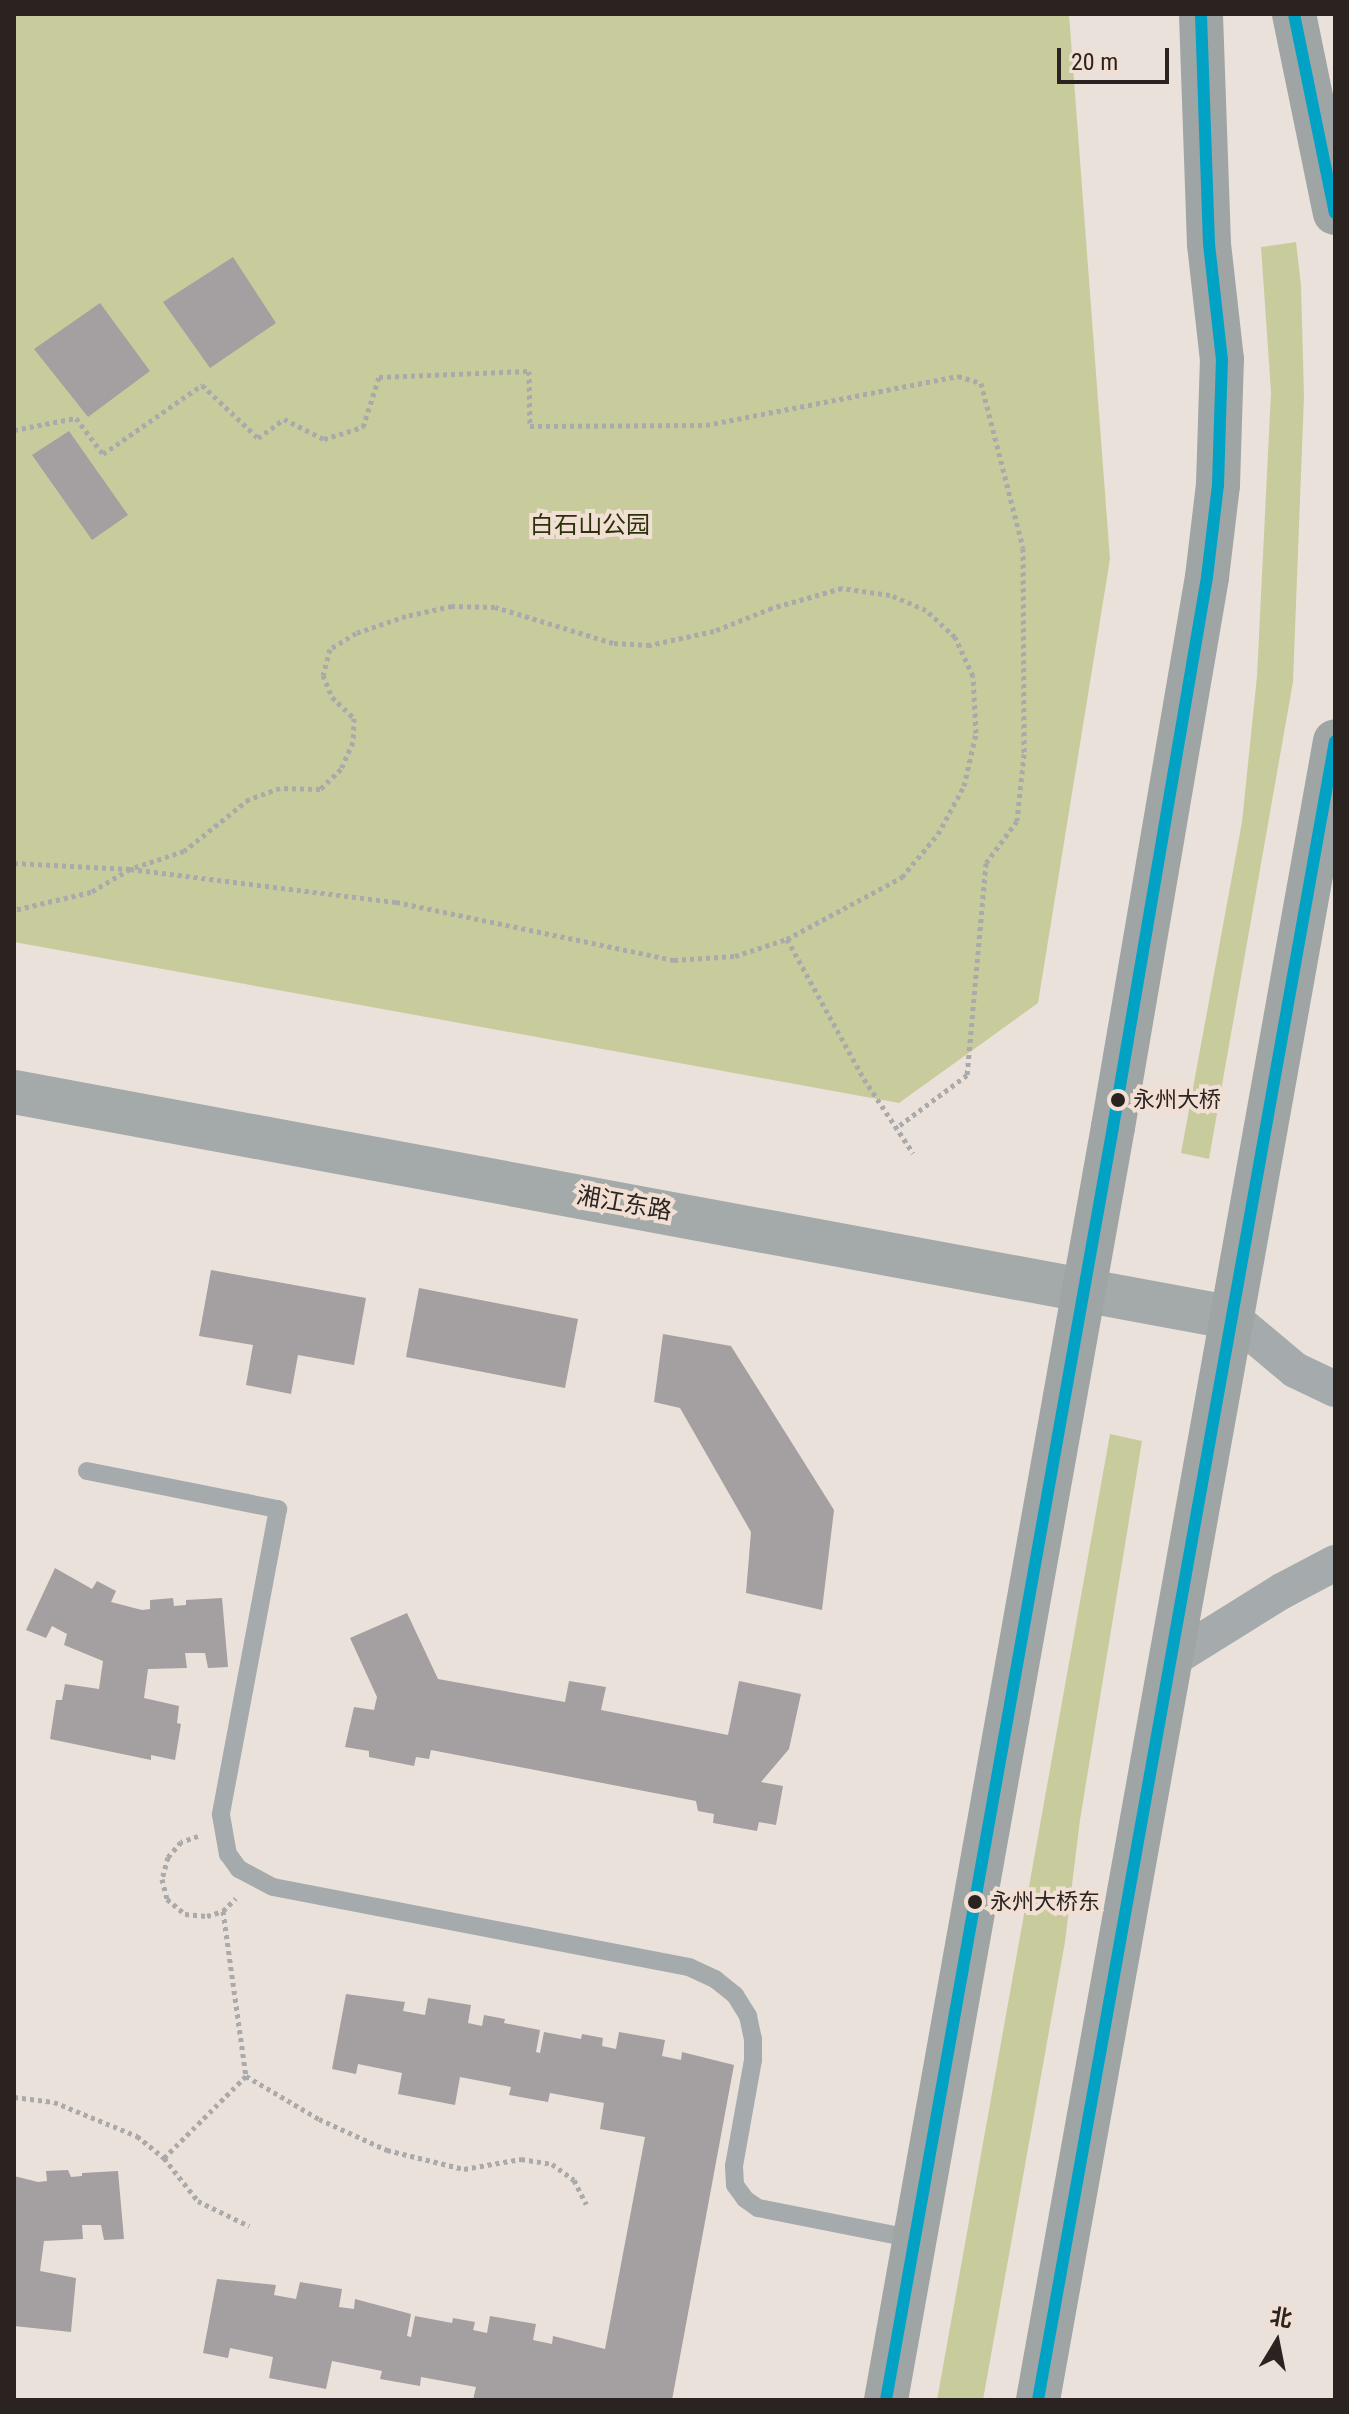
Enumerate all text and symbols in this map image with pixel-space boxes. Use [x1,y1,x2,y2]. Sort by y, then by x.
scale bar [1061,32,1173,82]
text: 20 m [1071,48,1118,76]
park label: 白石山公园 [530,512,650,540]
place label: 永州大桥 [1133,1087,1221,1113]
marker: 永州大桥 [1110,1092,1126,1108]
street label: 湘江东路 [574,1181,674,1227]
place label: 永州大桥东 [990,1889,1100,1915]
marker: 永州大桥东 [967,1894,983,1910]
north arrow [1237,2302,1317,2382]
text: 北 [1268,2304,1294,2332]

